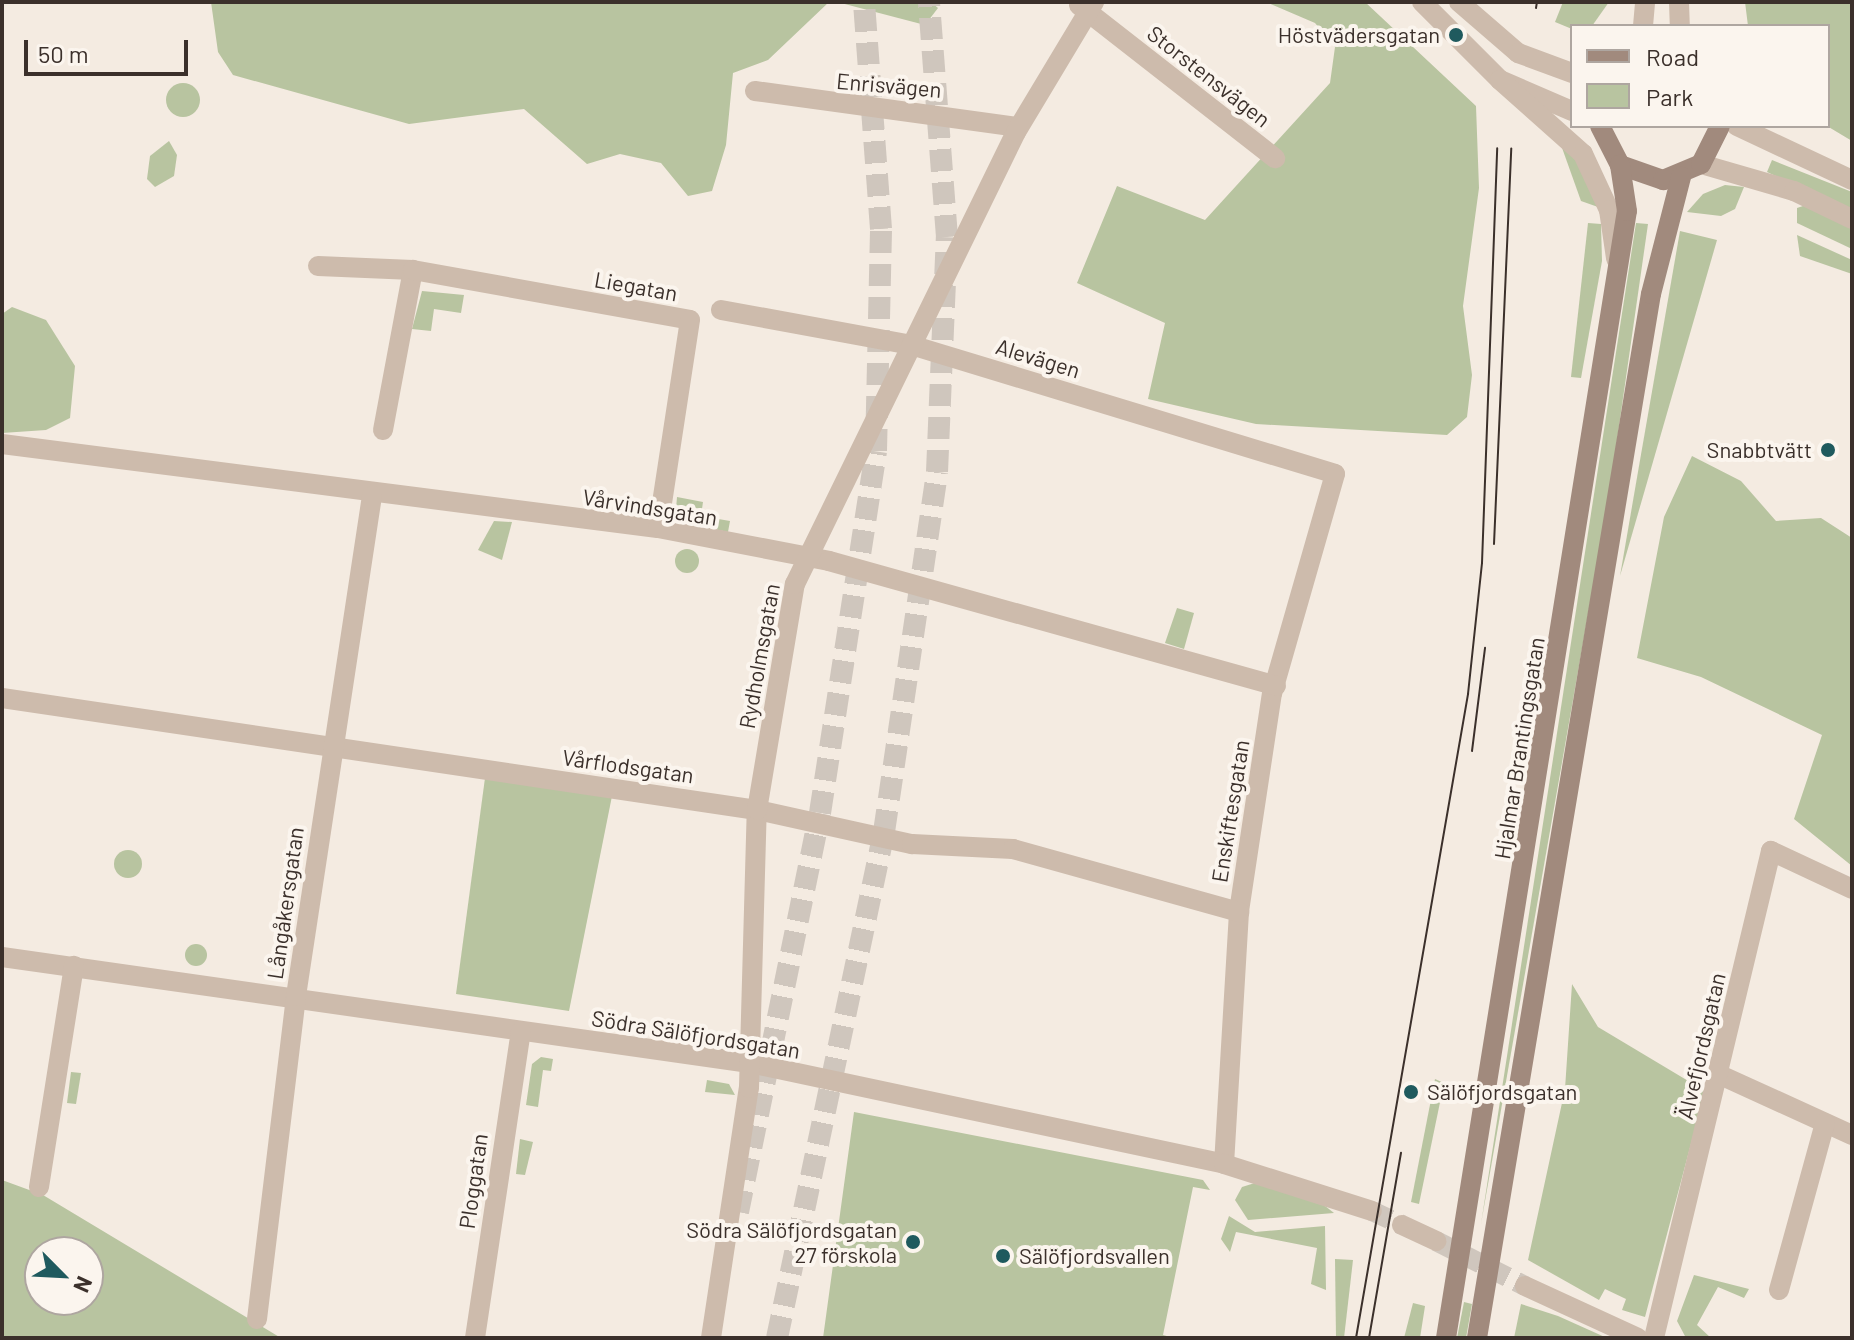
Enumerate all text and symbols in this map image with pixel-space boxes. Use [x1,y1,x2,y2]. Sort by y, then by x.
street label: Storstensvägen [1142,20,1276,132]
place label: Höstvädersgatan [1278,22,1440,48]
scale bar [28,24,192,74]
legend [1570,24,1830,128]
marker: Höstvädersgatan [1447,26,1465,44]
text: 50 m [38,39,89,68]
text: Road [1646,42,1699,71]
street label: Enrisvägen [835,67,943,103]
text: Park [1646,82,1693,111]
street label: Liegatan [592,266,680,306]
street label: Alevägen [993,333,1083,383]
place label: Snabbtvätt [1707,437,1812,463]
marker: Snabbtvätt [1819,441,1837,459]
street label: Vårvindsgatan [581,483,719,531]
street label: Rydholmsgatan [733,581,785,731]
street label: Hjalmar Brantingsgatan [1488,635,1550,861]
street label: Enskiftesgatan [1206,738,1254,884]
street label: Vårflodsgatan [560,744,696,788]
street label: Långåkersgatan [261,825,309,981]
street label: Älvefjordsgatan [1671,970,1731,1122]
street label: Södra Sälöfjordsgatan [590,1004,802,1064]
place label: Sälöfjordsgatan [1427,1079,1577,1105]
marker: Sälöfjordsgatan [1402,1083,1420,1101]
street label: Ploggatan [453,1132,493,1230]
place label: Södra Sälöfjordsgatan 27 förskola [686,1216,897,1268]
marker: Södra Sälöfjordsgatan 27 förskola [904,1233,922,1251]
north arrow [24,1236,104,1316]
place label: Sälöfjordsvallen [1019,1243,1170,1269]
marker: Sälöfjordsvallen [994,1247,1012,1265]
text: N [69,1273,99,1297]

